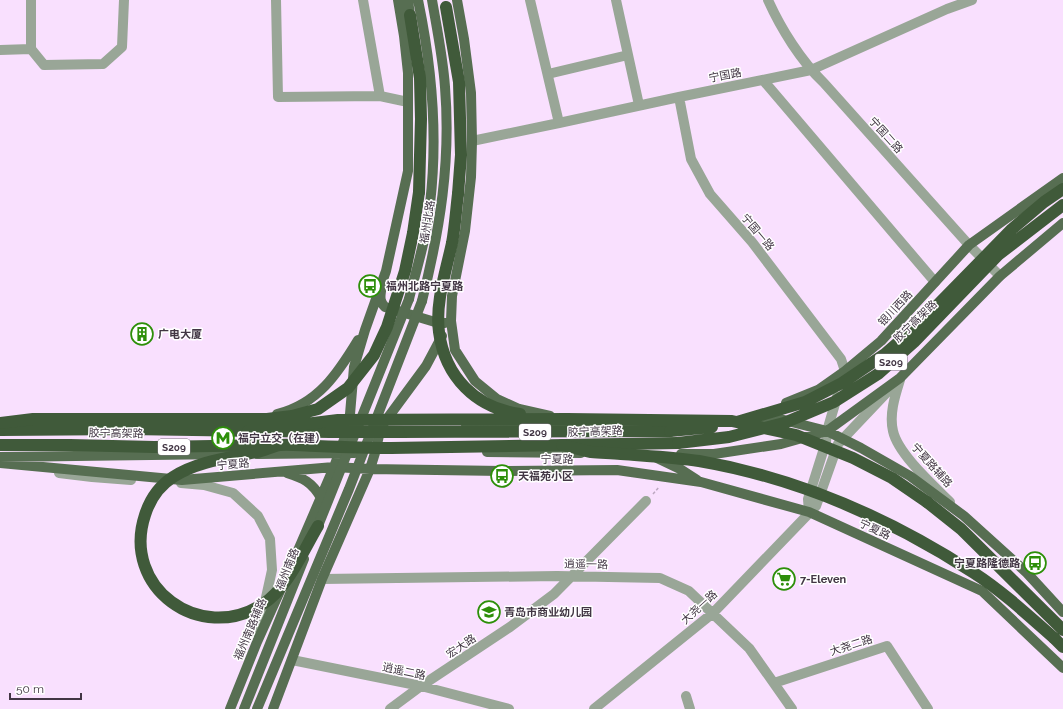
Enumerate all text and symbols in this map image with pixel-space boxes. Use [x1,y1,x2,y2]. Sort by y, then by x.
street label: 宁国路 [708,66,743,85]
street label: 宁国二路 [866,115,905,156]
street label: 福州北路 [418,199,437,245]
street label: 宁国一路 [738,211,777,253]
bus stop icon: 福州北路宁夏路 [357,273,383,299]
place label: 福州北路宁夏路 [386,280,464,293]
street label: 银川西路 [876,288,915,329]
street label: 胶宁高架路 [891,298,940,345]
building icon: 广电大厦 [129,321,155,347]
place label: 广电大厦 [158,328,202,341]
road number: S209 [875,354,907,370]
road number: S209 [519,424,551,440]
street label: 胶宁高架路 [567,424,623,439]
metro station icon: 福宁立交（在建） [210,425,236,451]
street label: 胶宁高架路 [88,427,144,440]
place label: 福宁立交（在建） [238,432,326,445]
road number: S209 [158,439,190,455]
street label: 宁夏路辅路 [908,441,955,490]
street label: 宁夏路 [541,453,574,466]
street label: 宁夏路 [216,457,250,472]
bus stop icon: 天福苑小区 [489,463,515,489]
place label: 天福苑小区 [518,470,573,483]
street label: 宁夏路 [857,517,892,542]
street label: 福州南路 [273,546,302,592]
bus stop icon: 宁夏路隆德路 [1022,550,1048,576]
place label: 宁夏路隆德路 [954,557,1021,570]
street label: 逍遥一路 [564,558,608,571]
supermarket icon: 7-Eleven [771,566,797,592]
place label: 7-Eleven [800,573,846,586]
street label: 大尧一路 [679,588,720,627]
street label: 福州南路辅路 [232,596,269,662]
school or university icon: 青岛市商业幼儿园 [476,599,502,625]
place label: 青岛市商业幼儿园 [504,606,592,619]
street label: 宏大路 [444,632,479,661]
street label: 大尧二路 [828,632,874,658]
street label: 逍遥二路 [381,661,427,682]
scale bar [10,675,81,701]
text: 50 m [16,682,44,696]

